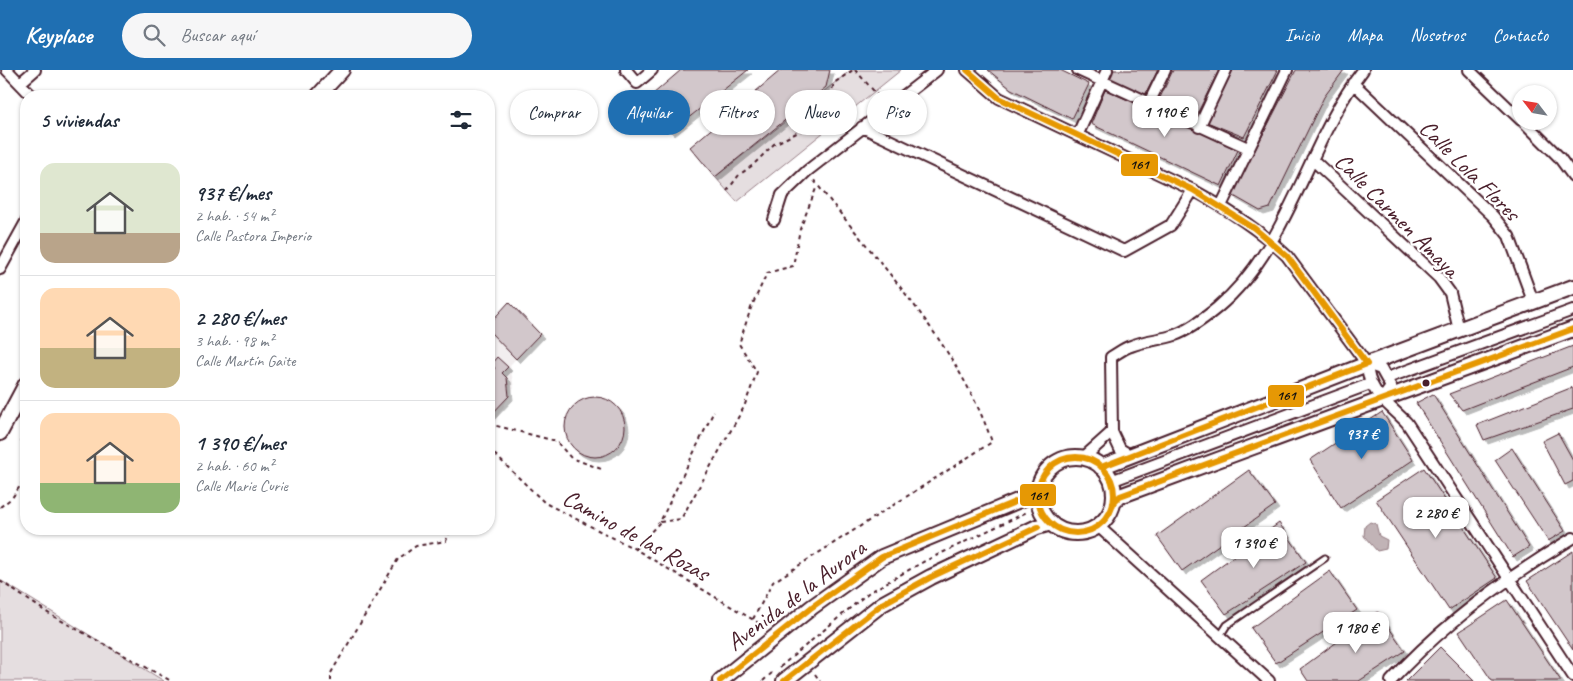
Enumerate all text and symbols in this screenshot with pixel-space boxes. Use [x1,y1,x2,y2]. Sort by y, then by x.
search box [122,13,472,58]
text: Keyplace [25,20,92,50]
icon: search [140,21,168,49]
text: Buscar aquí [180,23,255,47]
text: Inicio [1285,24,1319,46]
text: Mapa [1347,24,1382,46]
text: Nosotros [1410,24,1465,46]
text: Contacto [1493,24,1548,46]
north arrow [1512,85,1558,130]
map controls [1512,85,1557,130]
chip: Comprar [510,90,598,135]
chip: Alquilar [608,90,690,135]
chip: Filtros [700,90,775,135]
chip: Nuevo [785,90,857,135]
chip: Piso [867,90,927,135]
pin: 1 190 € [1119,96,1211,138]
text: 1 190 € [1143,102,1187,122]
icon: filters [447,106,475,134]
text: 5 viviendas [40,107,118,133]
street label: Calle Lola Flores [1413,113,1528,228]
street label: Calle Carmen Amaya [1328,146,1467,285]
line badge: 161 [1120,153,1159,177]
text: 161 [1129,156,1150,173]
text: 937 €/mes [195,180,271,206]
icon: home [80,183,140,243]
text: 2 hab. · 54 m² [195,206,274,226]
text: Calle Pastora Imperio [195,226,311,246]
text: 2 280 €/mes [195,305,286,331]
icon: home [80,308,140,368]
text: 3 hab. · 98 m² [195,331,274,351]
text: Calle Martín Gaite [195,351,296,371]
unlabelled marker [1421,378,1431,388]
line badge: 161 [1267,384,1305,408]
text: 161 [1276,387,1297,404]
pin: 937 € [1327,418,1397,460]
text: 937 € [1346,424,1378,444]
text: 1 390 €/mes [195,430,285,456]
icon: home [80,433,140,493]
text: 2 hab. · 60 m² [195,456,274,476]
text: Calle Marie Curie [195,476,288,496]
street label: Camino de las Rozas [557,482,717,589]
line badge: 161 [1019,483,1057,507]
text: 161 [1028,487,1049,504]
pin: 2 280 € [1390,496,1482,539]
text: 2 280 € [1414,503,1458,523]
pin: 1 390 € [1208,526,1300,569]
street label: Avenida de la Aurora [720,532,873,657]
text: 1 390 € [1232,533,1276,553]
pin: 1 180 € [1310,612,1402,654]
text: 1 180 € [1334,618,1378,638]

